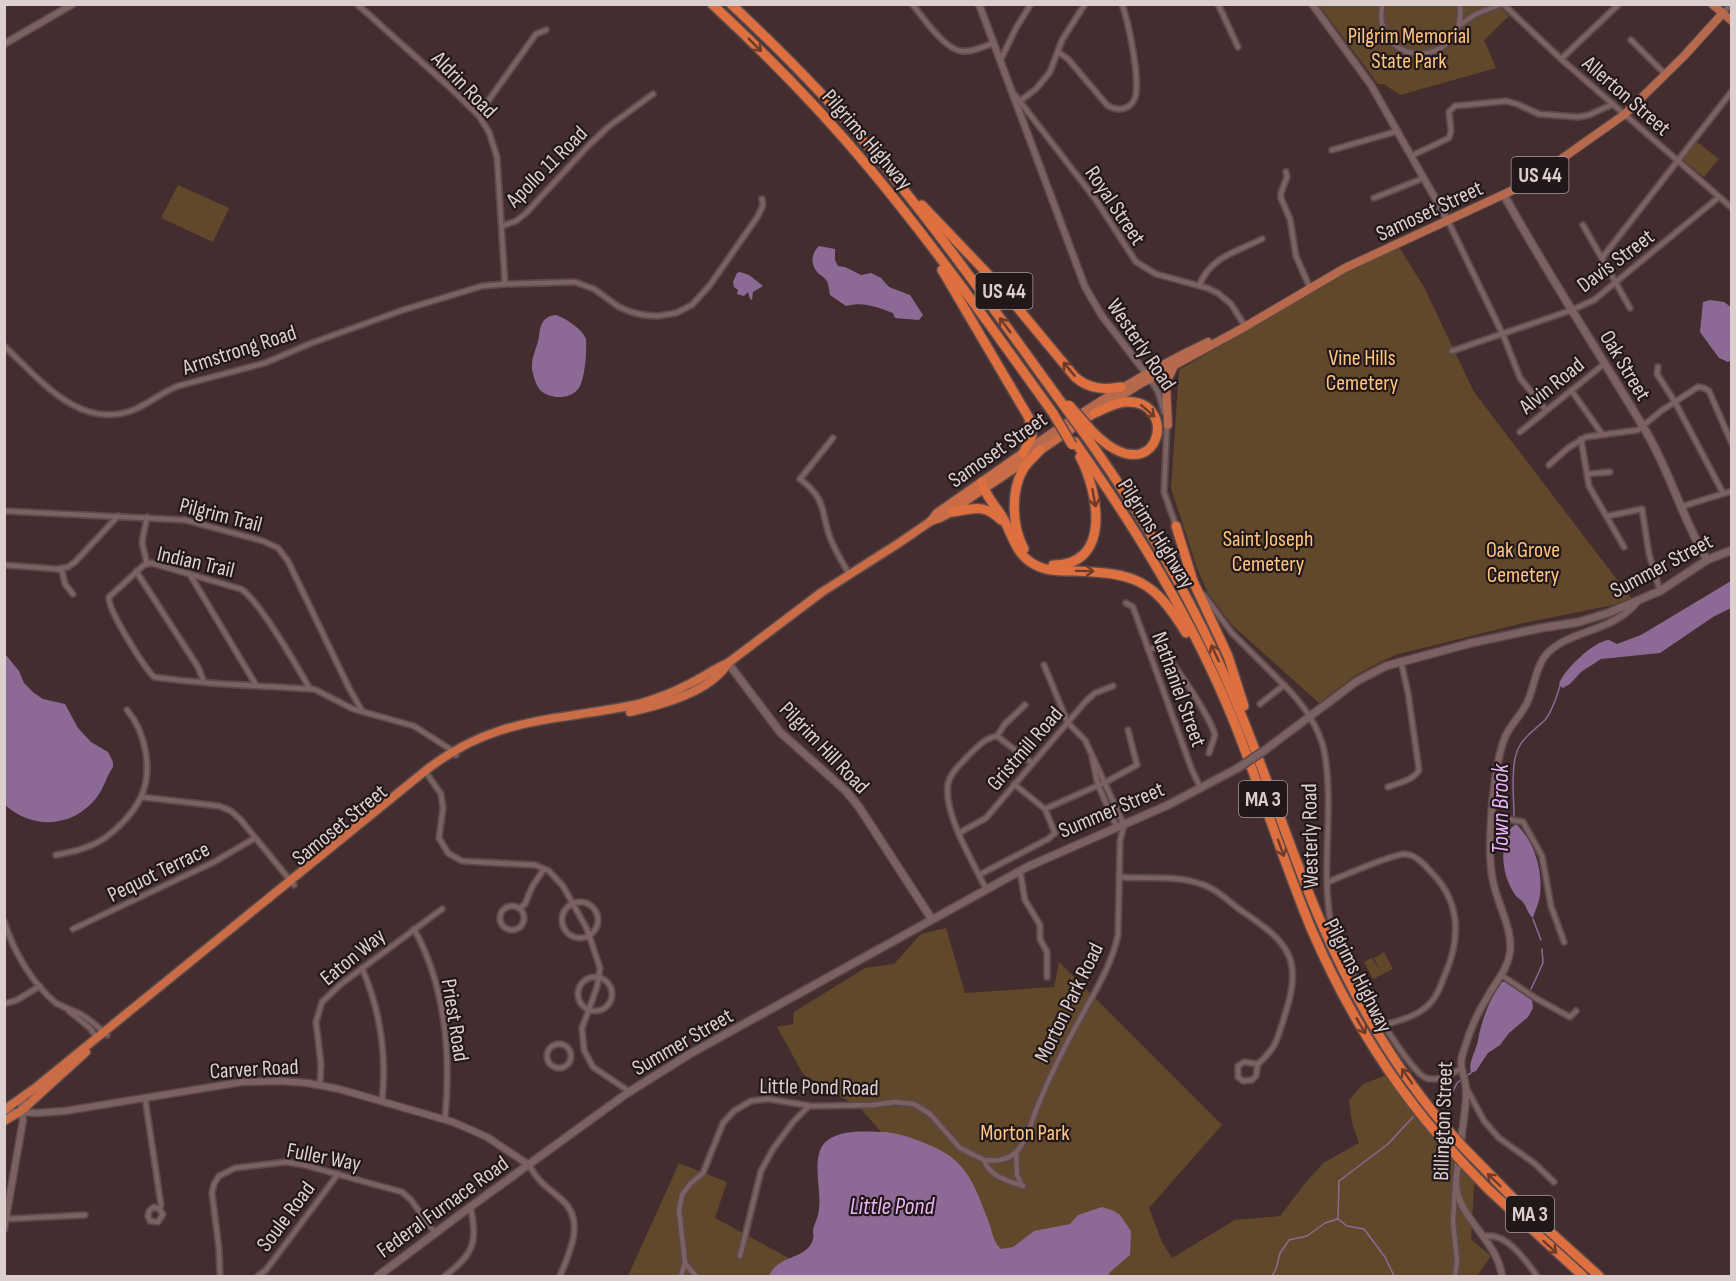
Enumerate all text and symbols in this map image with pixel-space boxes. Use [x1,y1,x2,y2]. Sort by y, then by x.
park label: Pilgrim Memorial State Park [1348,23,1470,75]
one-way arrow [747,37,762,52]
street label: Aldrin Road [425,45,502,124]
street label: Allerton Street [1576,50,1676,142]
street label: Pilgrims Highway [816,84,918,196]
street label: Apollo 11 Road [500,121,594,214]
road number: US 44 [1512,157,1568,193]
street label: Royal Street [1079,161,1151,251]
street label: Samoset Street [1372,175,1487,248]
street label: Davis Street [1572,223,1660,299]
road number: US 44 [976,273,1032,309]
street label: Westerly Road [1100,294,1181,396]
one-way arrow [998,318,1011,334]
street label: Armstrong Road [178,319,300,382]
street label: Oak Street [1593,326,1656,406]
park label: Vine Hills Cemetery [1326,345,1399,397]
street label: Alvin Road [1513,352,1590,421]
one-way arrow [1063,362,1076,378]
one-way arrow [1139,404,1155,418]
street label: Samoset Street [943,406,1053,494]
street label: Pilgrims Highway [1111,474,1200,594]
one-way arrow [1089,488,1100,507]
street label: Pilgrim Trail [177,492,265,539]
park label: Saint Joseph Cemetery [1223,526,1313,578]
street label: Summer Street [1606,528,1718,605]
park label: Oak Grove Cemetery [1486,537,1560,589]
street label: Indian Trail [154,540,237,584]
one-way arrow [1075,566,1095,577]
street label: Nathaniel Street [1145,628,1212,751]
one-way arrow [1208,644,1219,662]
street label: Pilgrim Hill Road [773,696,875,800]
street label: Gristmill Road [981,701,1069,797]
water label: Town Brook [1486,763,1515,854]
street label: Summer Street [1055,776,1169,845]
street label: Samoset Street [287,778,393,872]
road number: MA 3 [1239,781,1287,817]
street label: Westerly Road [1296,783,1325,889]
street label: Pequot Terrace [103,836,214,909]
one-way arrow [1276,839,1287,857]
street label: Pilgrims Highway [1317,914,1398,1038]
street label: Eaton Way [315,922,391,992]
street label: Morton Park Road [1029,938,1110,1067]
street label: Priest Road [435,977,474,1063]
street label: Summer Street [628,1002,738,1082]
one-way arrow [1355,1017,1367,1034]
street label: Carver Road [209,1054,299,1085]
street label: Billington Street [1428,1060,1459,1181]
one-way arrow [1401,1069,1413,1085]
street label: Little Pond Road [759,1073,879,1102]
park label: Morton Park [980,1120,1070,1147]
street label: Fuller Way [284,1137,364,1178]
street label: Federal Furnace Road [372,1150,514,1264]
one-way arrow [1487,1173,1502,1188]
street label: Soule Road [251,1176,321,1257]
water label: Little Pond [850,1192,935,1221]
road number: MA 3 [1506,1196,1554,1232]
one-way arrow [1543,1240,1558,1254]

